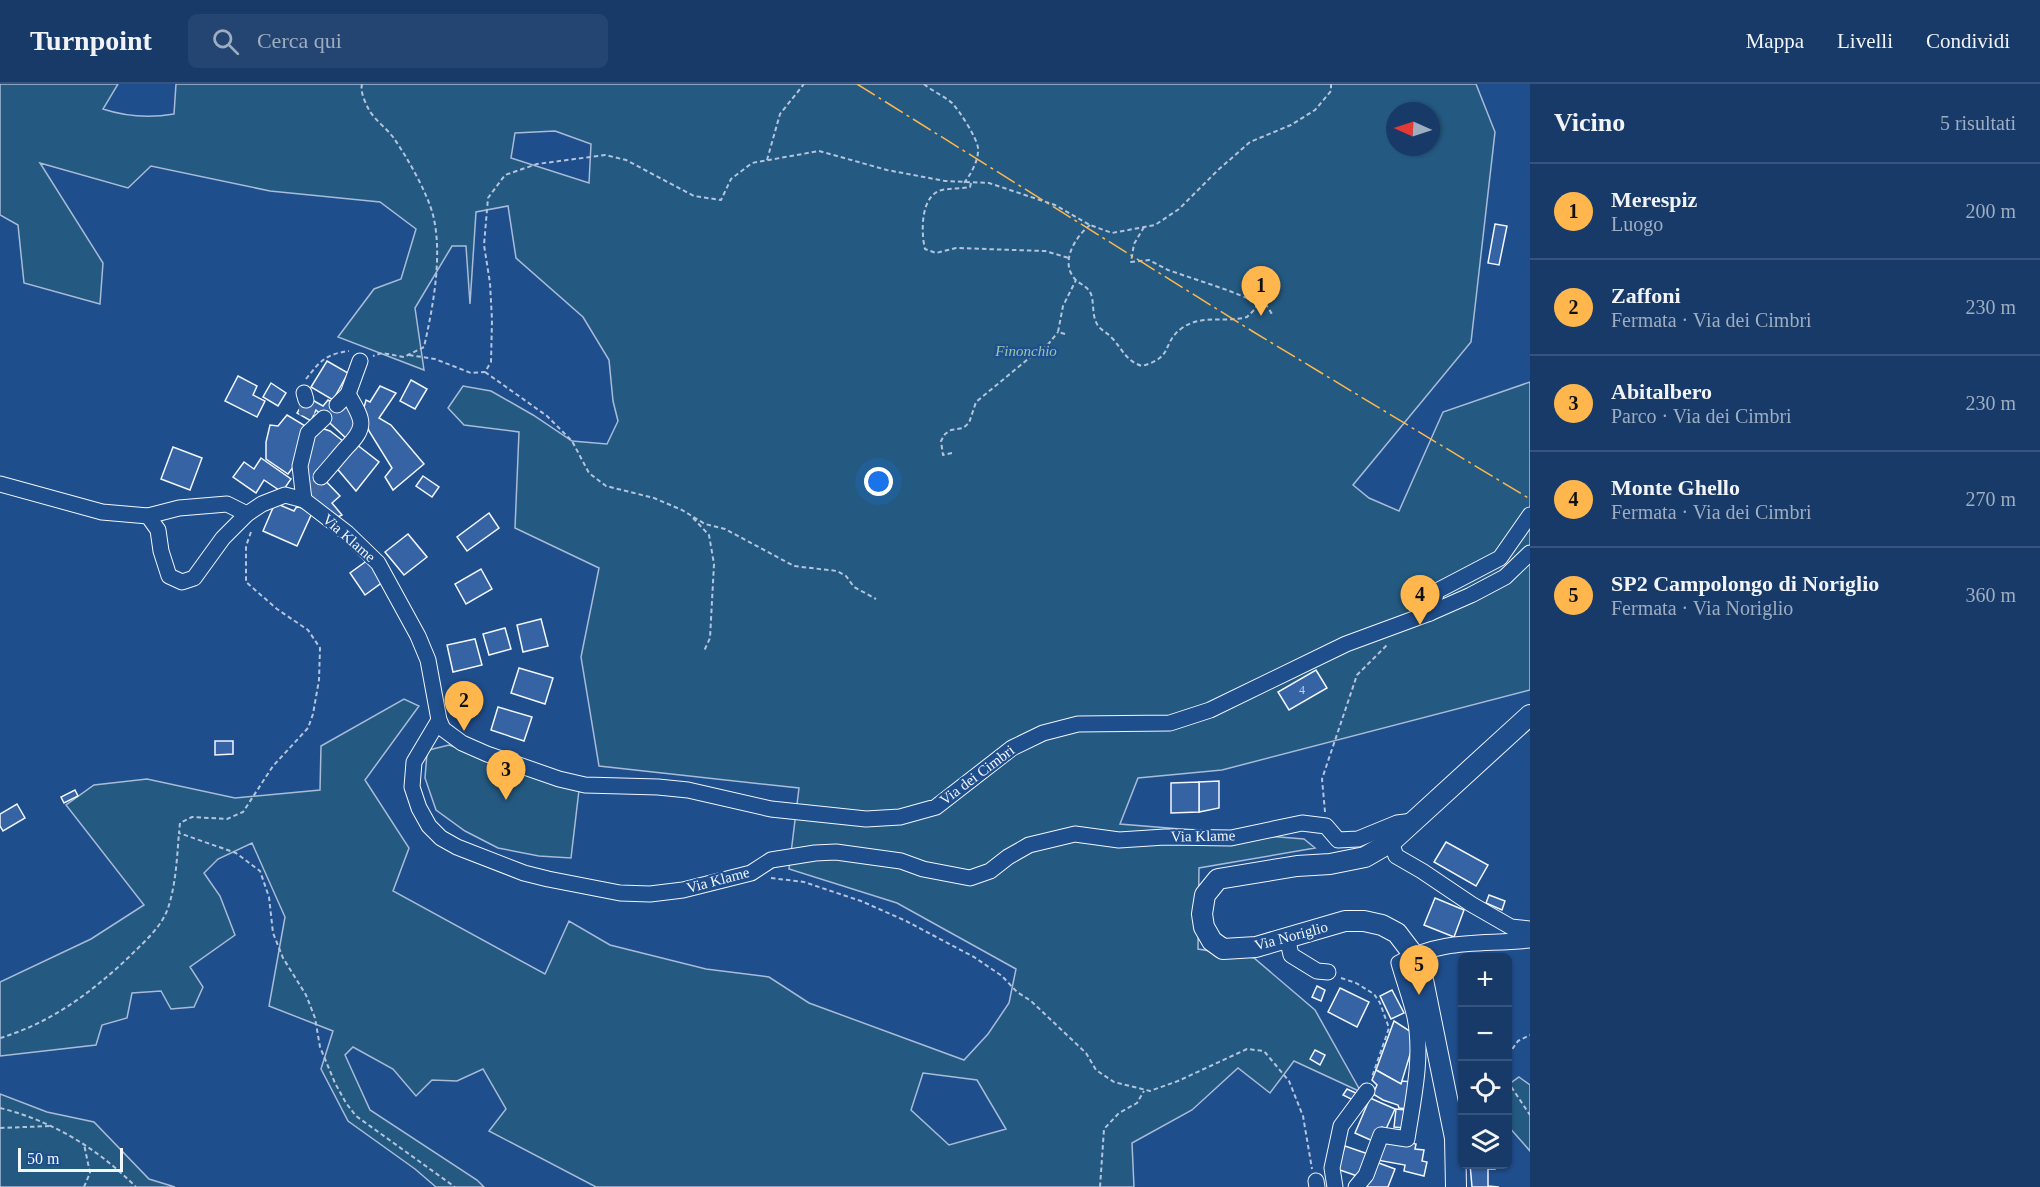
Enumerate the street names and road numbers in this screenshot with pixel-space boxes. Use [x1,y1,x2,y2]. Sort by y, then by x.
street label: Via Klame [319,511,379,565]
street label: Via dei Cimbri [937,742,1017,808]
street label: Via Klame [1171,827,1236,845]
street label: Via Klame [685,864,752,896]
street label: Via Noriglio [1253,919,1329,953]

